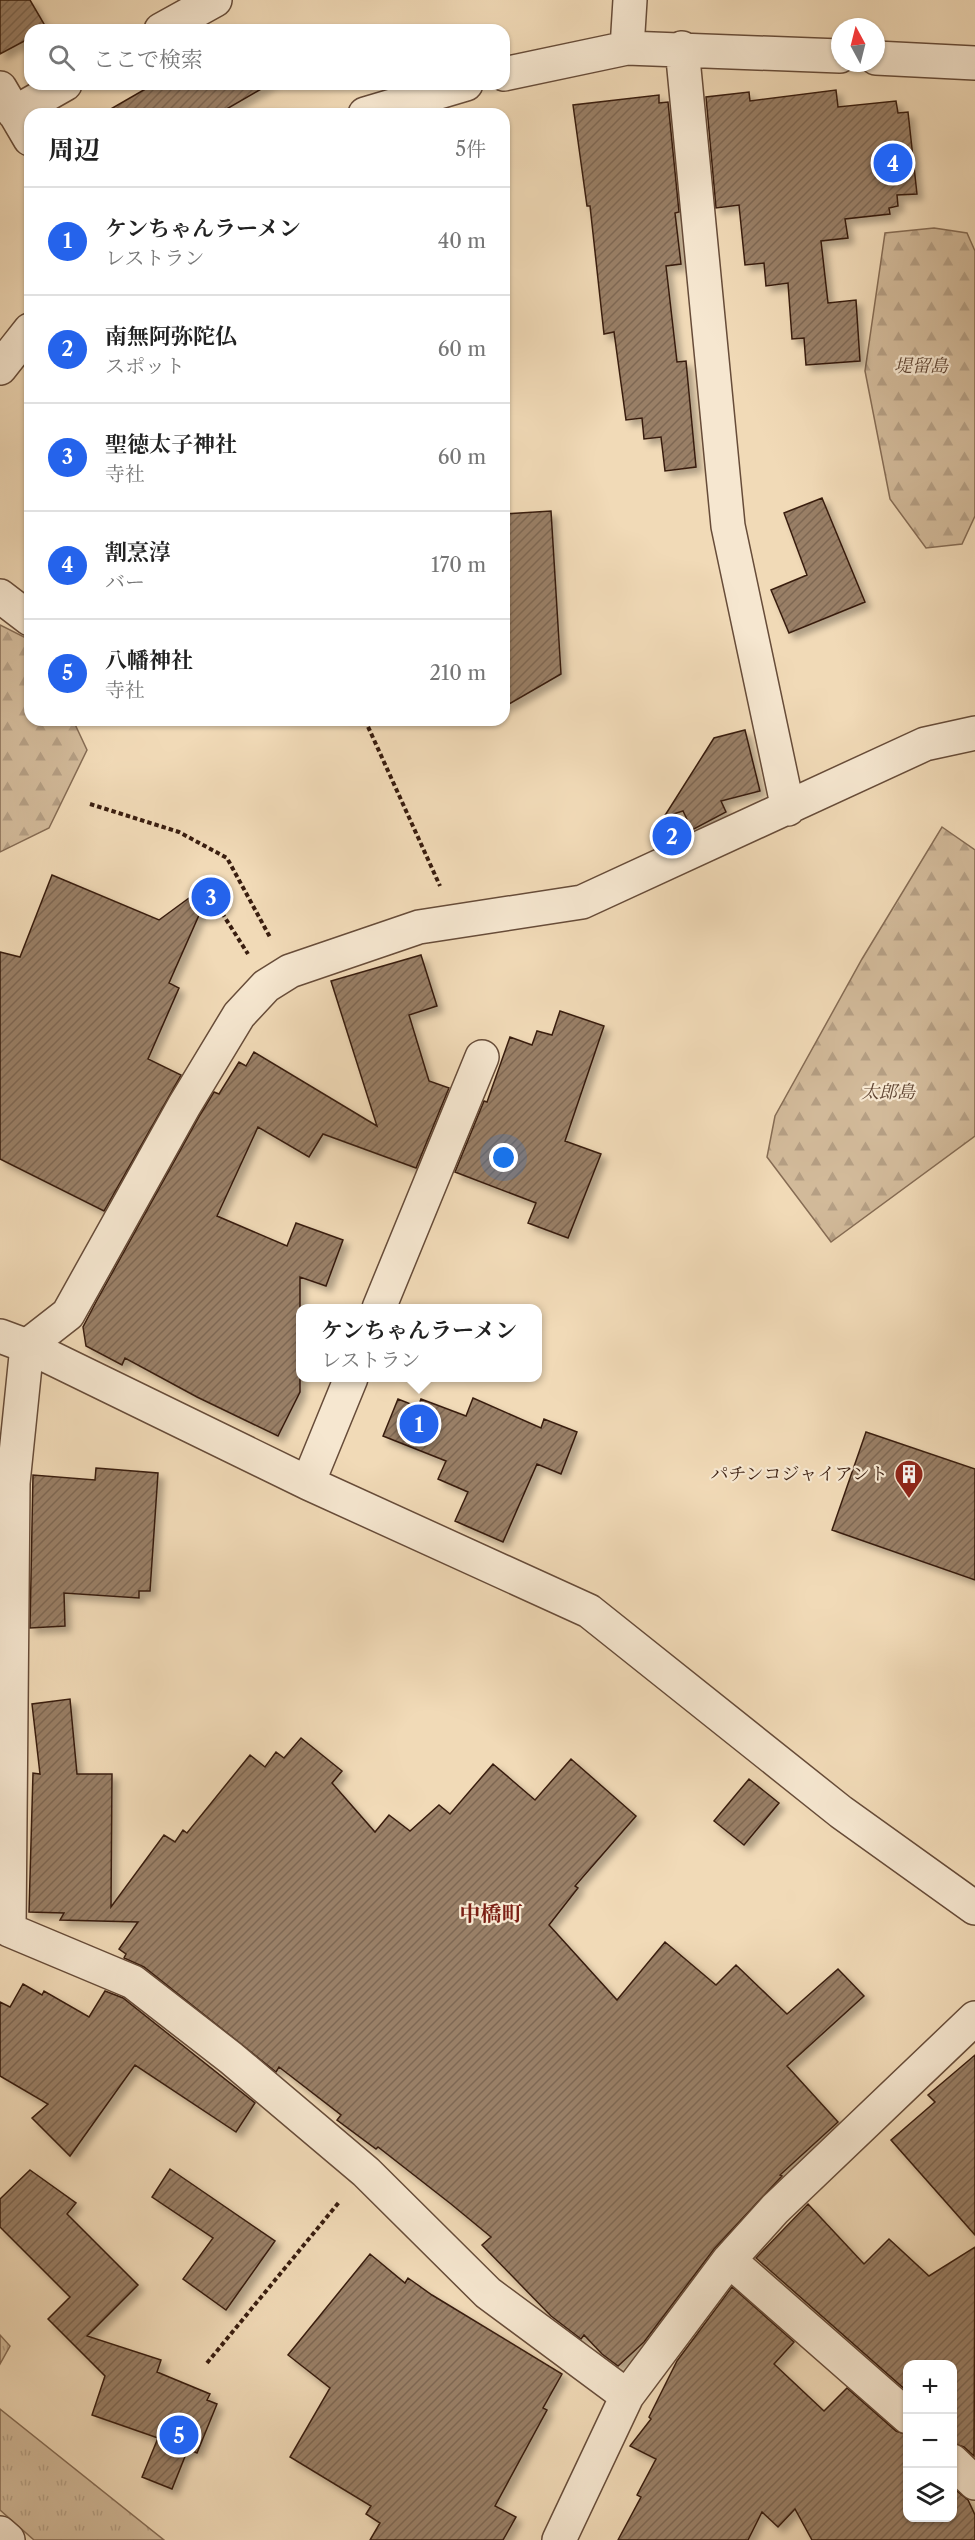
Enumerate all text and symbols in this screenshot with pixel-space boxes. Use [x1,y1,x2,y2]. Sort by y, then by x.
north arrow [831,18,885,72]
search box [24,24,510,90]
icon: search [45,41,78,74]
text: ここで検索 [93,46,203,73]
text: 周辺 [48,134,100,166]
text: 5件 [455,137,486,161]
pin: 4 [874,140,912,186]
text: ケンちゃんラーメン [105,215,301,242]
text: 1 [63,229,72,253]
text: 40 m [438,229,486,253]
text: レストラン [105,246,204,270]
text: 南無阿弥陀仏 [105,323,237,350]
text: 2 [62,337,73,361]
text: 60 m [438,337,486,361]
text: スポット [105,354,185,378]
park label: 堤留島 [894,355,949,377]
text: 聖徳太子神社 [105,431,237,458]
text: 3 [62,445,73,469]
text: 60 m [438,445,486,469]
text: 寺社 [105,462,145,486]
text: 割烹淳 [105,539,171,566]
text: 4 [62,553,73,577]
text: 170 m [431,553,486,577]
text: バー [105,570,145,594]
text: 八幡神社 [105,647,193,674]
text: 5 [62,661,73,685]
text: 210 m [429,661,486,685]
text: 寺社 [105,678,145,702]
pin: 2 [652,814,692,858]
pin: 3 [192,874,230,920]
park label: 太郎島 [861,1081,916,1103]
your location [489,1143,518,1172]
popup [296,1304,542,1382]
text: ケンちゃんラーメン [321,1317,517,1344]
text: レストラン [321,1348,421,1372]
pin: 1 [400,1402,438,1446]
building icon: パチンコジャイアント [893,1458,925,1500]
place label: パチンコジャイアント [711,1463,888,1485]
district label: 中橋町 [460,1901,523,1926]
map controls [903,2360,957,2522]
button: + [903,2360,957,2414]
pin: 5 [160,2412,198,2458]
button: − [903,2414,957,2468]
button: layers [903,2468,957,2522]

